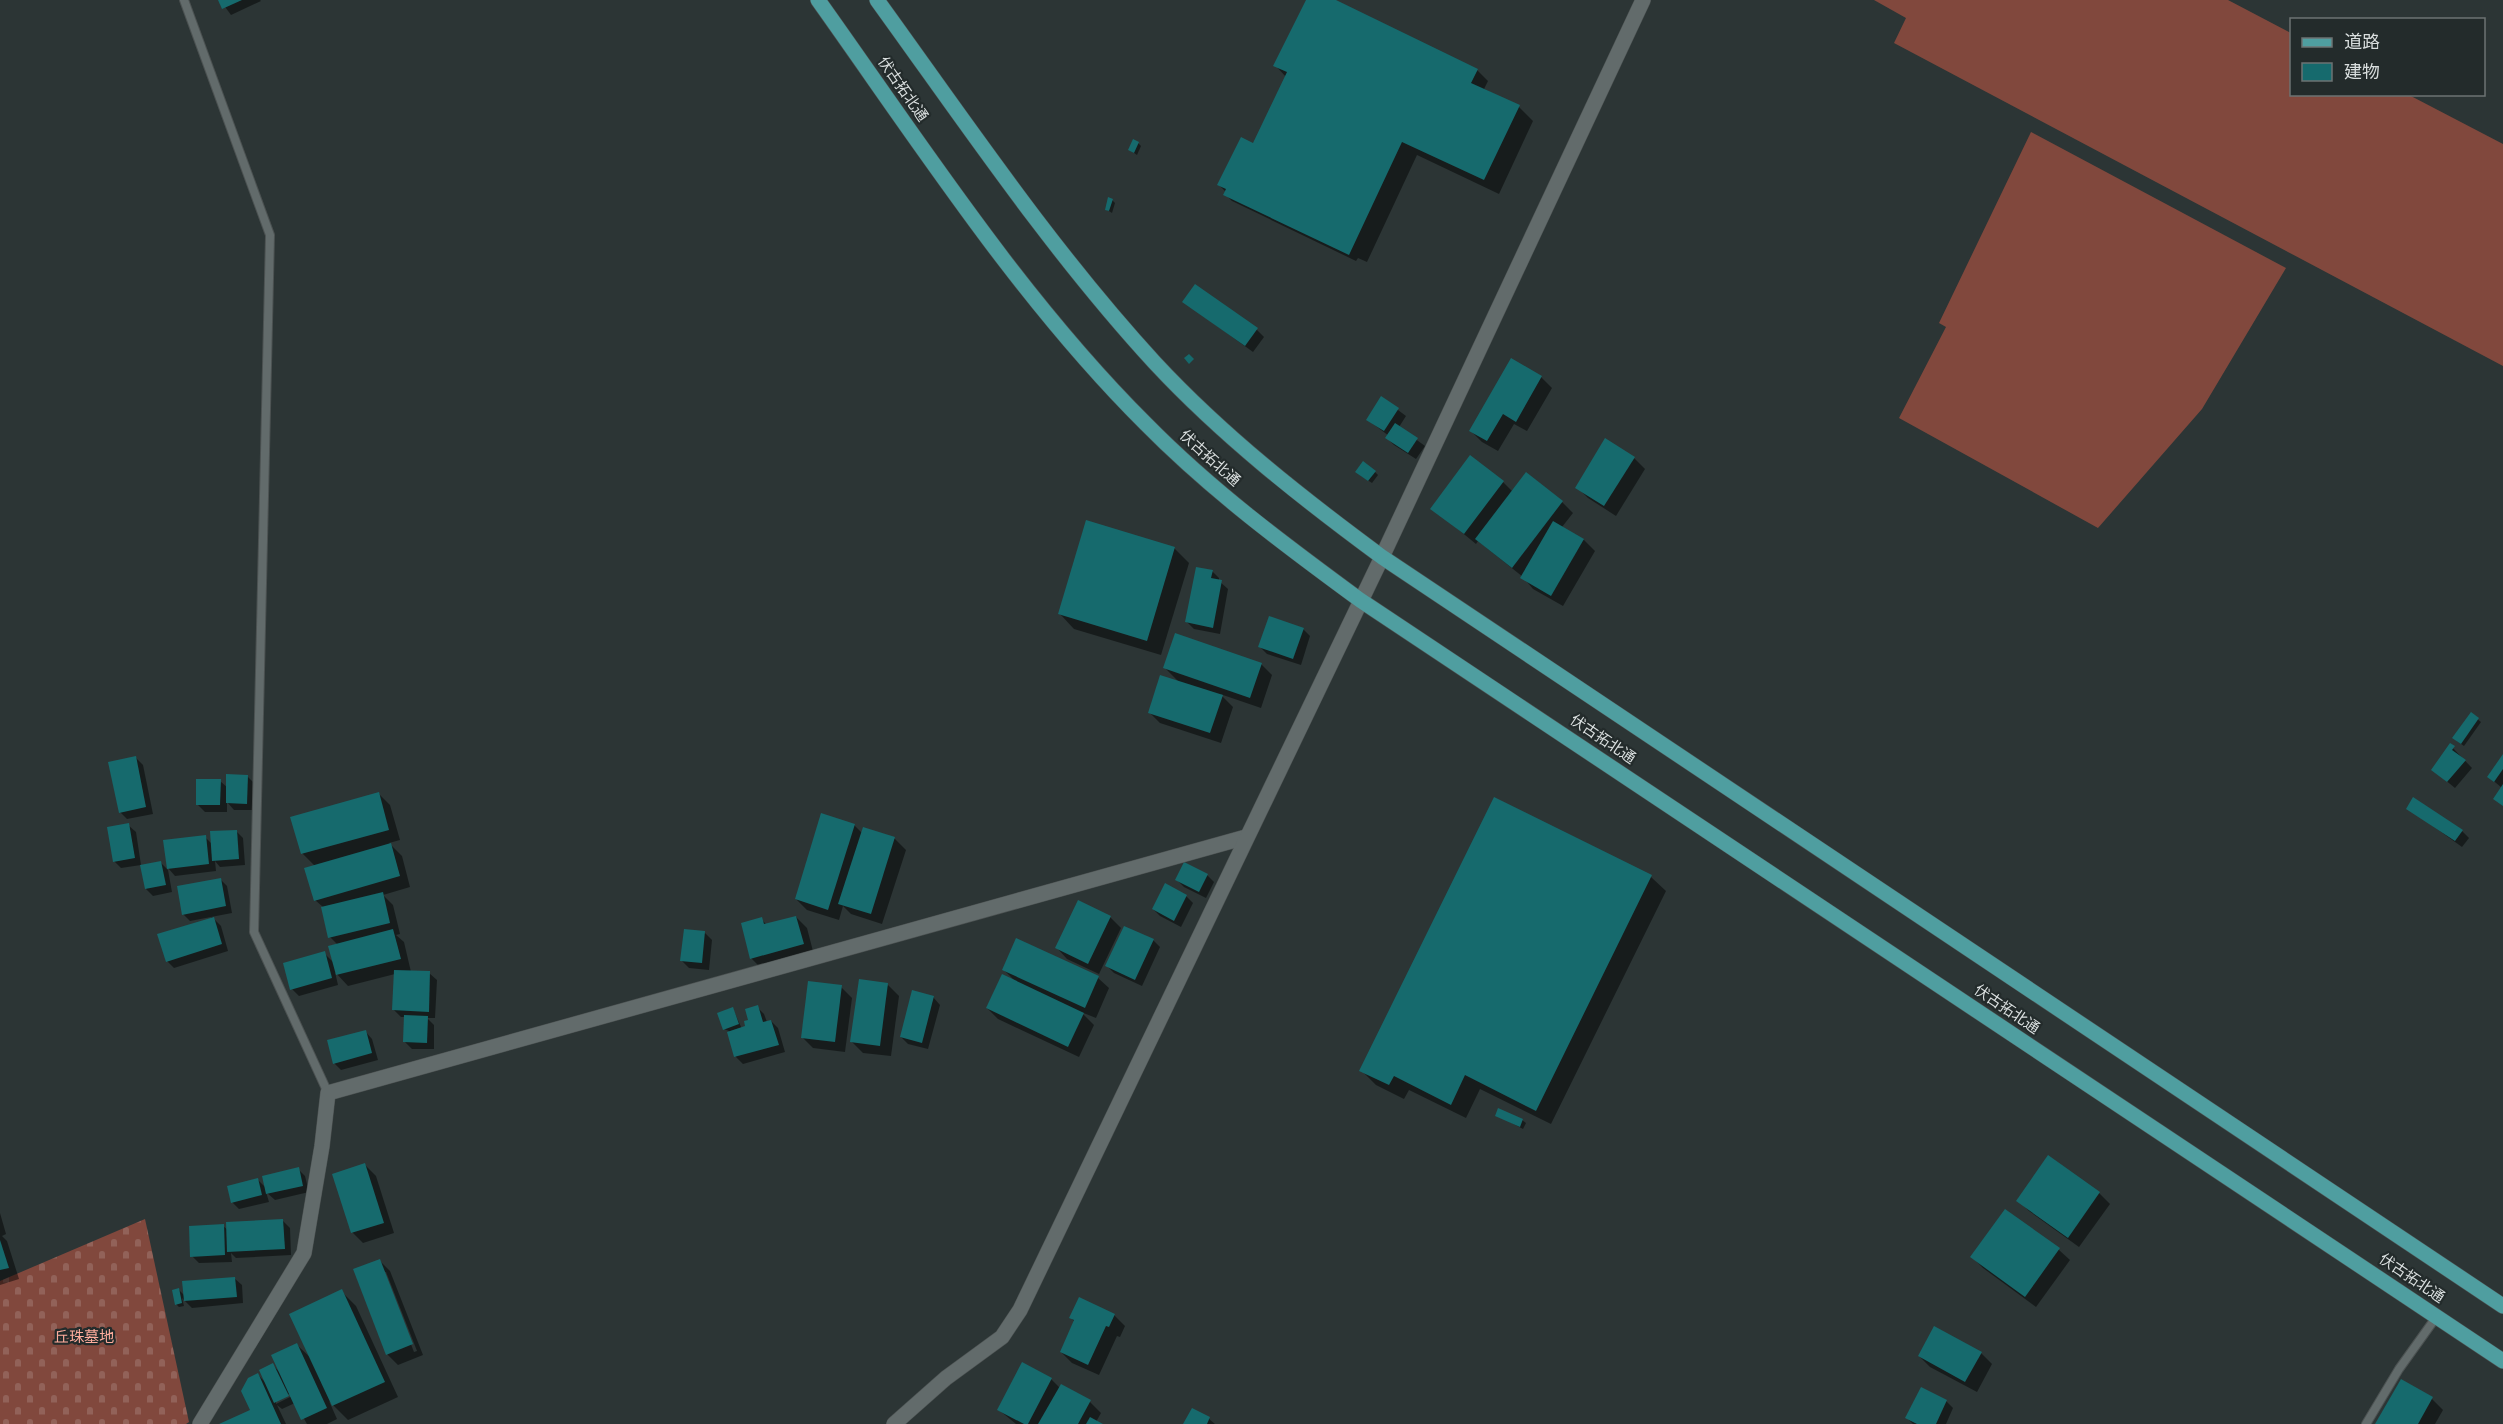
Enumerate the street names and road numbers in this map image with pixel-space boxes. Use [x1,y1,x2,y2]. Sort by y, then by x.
street label: 伏古拓北通 [873,52,934,125]
street label: 伏古拓北通 [1175,425,1245,491]
street label: 伏古拓北通 [1566,709,1640,768]
street label: 伏古拓北通 [1970,979,2044,1038]
street label: 伏古拓北通 [2375,1248,2449,1307]

